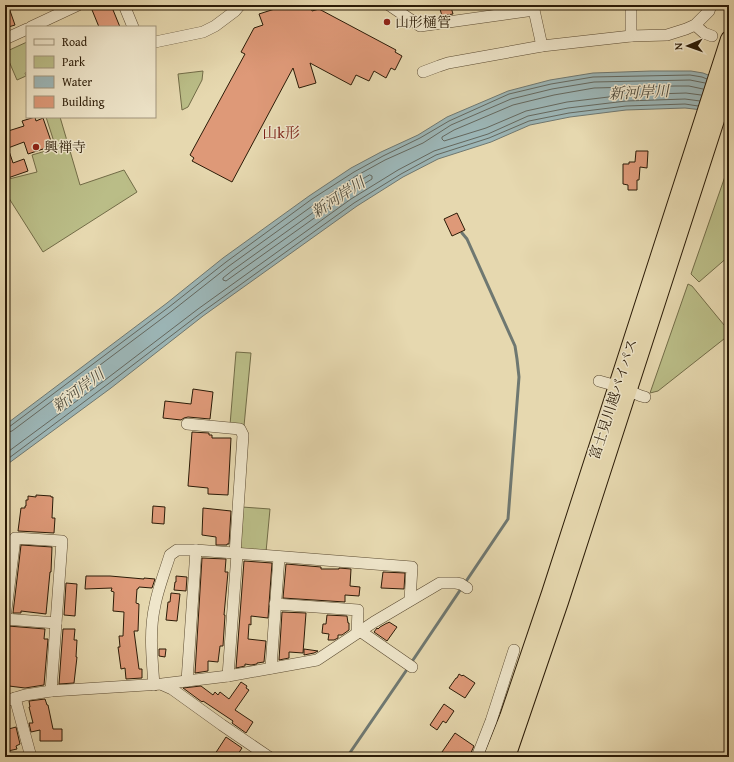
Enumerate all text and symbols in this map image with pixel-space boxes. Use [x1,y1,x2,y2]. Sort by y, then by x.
place label: 山形樋管 [395,12,451,32]
marker: 山形樋管 [382,17,392,27]
legend [26,26,156,118]
north arrow [668,26,708,66]
text: Road [62,33,88,50]
text: N [670,42,686,50]
text: Park [62,53,86,70]
text: Water [62,73,92,90]
water label: 新河岸川 [608,80,671,104]
text: Building [62,93,105,110]
district label: 山k形 [262,122,300,143]
place label: 興禅寺 [44,137,86,157]
marker: 興禅寺 [31,142,41,152]
water label: 新河岸川 [307,171,371,222]
street label: 富士見川越バイパス [584,336,642,462]
water label: 新河岸川 [48,362,110,416]

